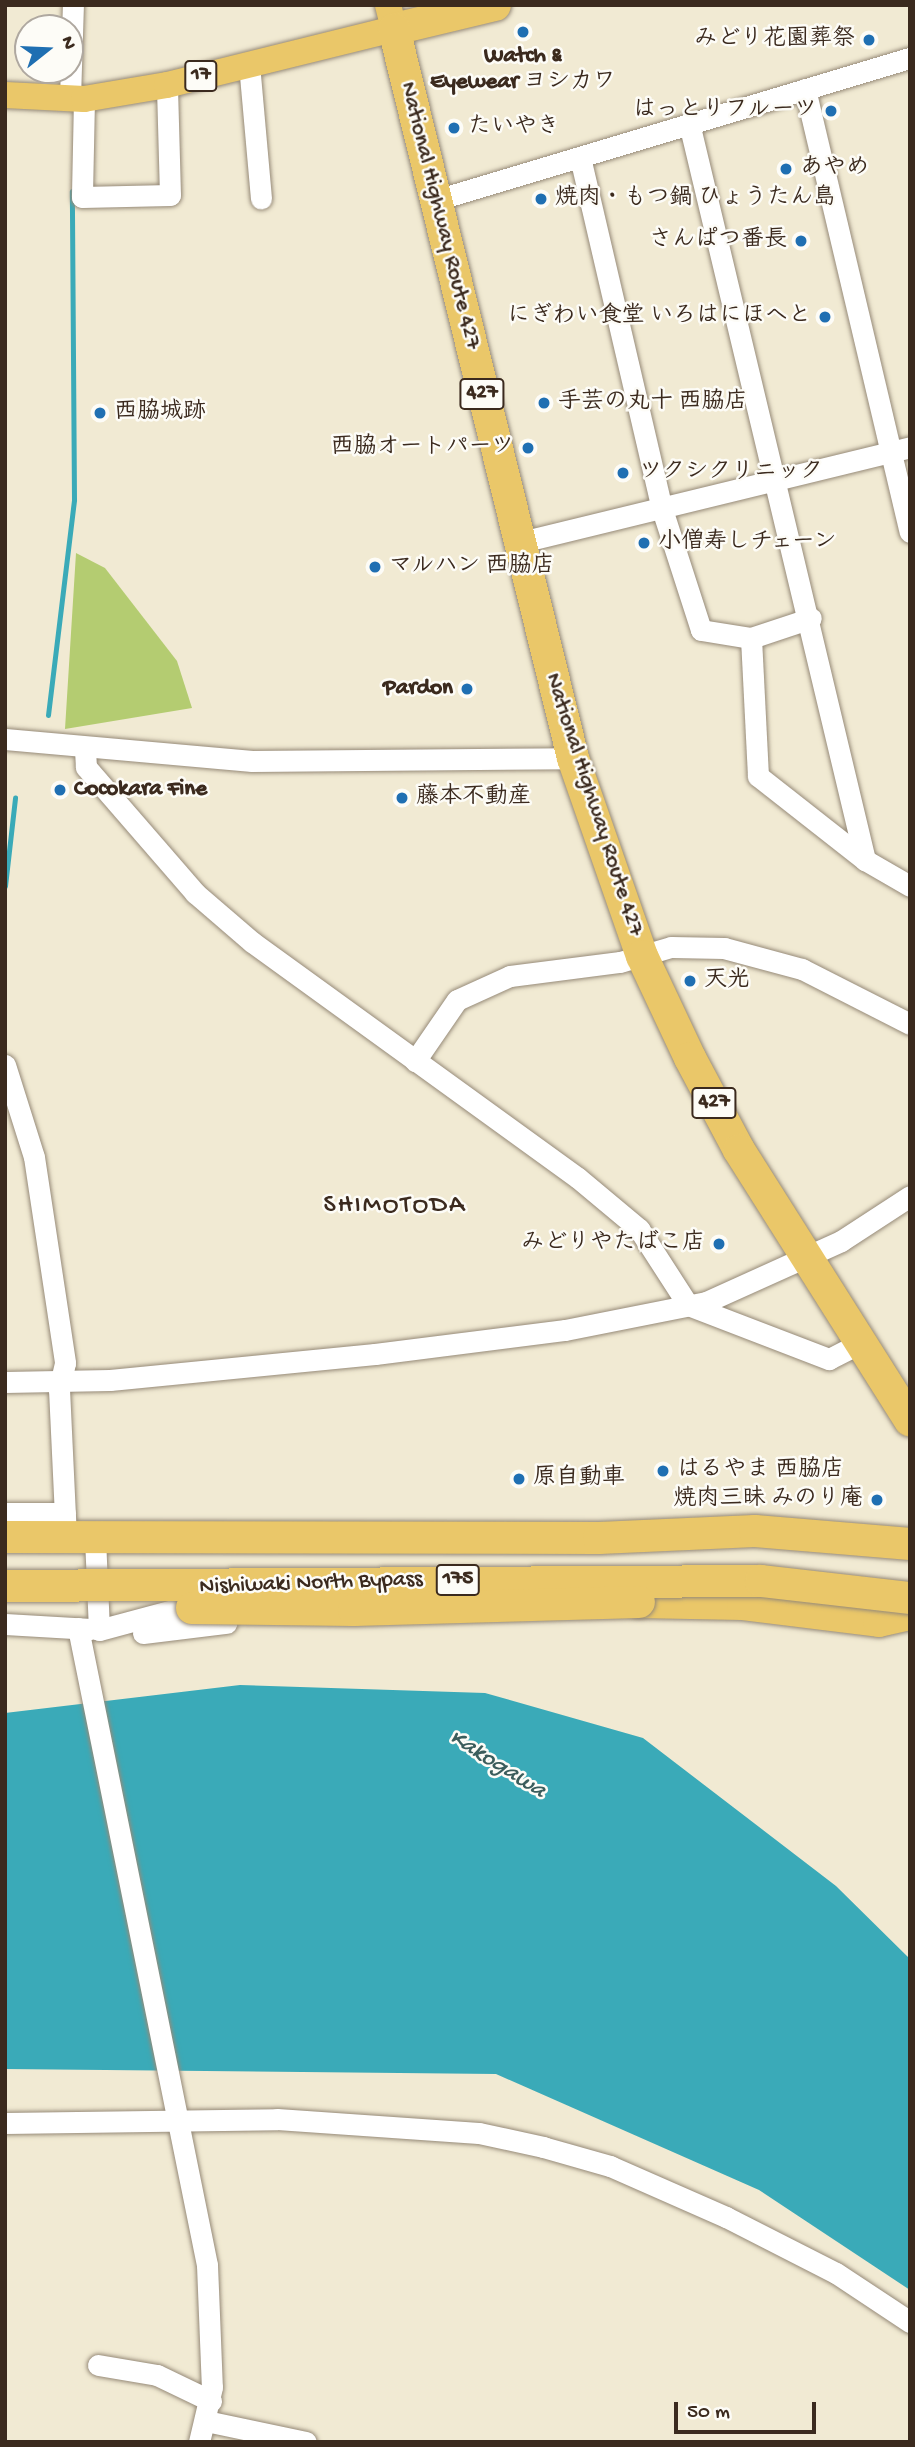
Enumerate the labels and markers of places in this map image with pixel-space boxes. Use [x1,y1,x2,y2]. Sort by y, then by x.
marker: Watch & Eyewear ヨシカワ [515,24,531,40]
place label: みどり花園葬祭 [694,26,855,54]
marker: みどり花園葬祭 [861,32,877,48]
place label: Watch & Eyewear ヨシカワ [430,43,616,97]
place label: はっとりフルーツ [632,97,817,125]
marker: はっとりフルーツ [823,103,839,119]
place label: たいやき [468,114,560,142]
marker: たいやき [446,120,462,136]
place label: あやめ [800,155,869,183]
marker: あやめ [778,161,794,177]
place label: 焼肉・もつ鍋 ひょうたん島 [555,185,836,213]
marker: 焼肉・もつ鍋 ひょうたん島 [533,191,549,207]
place label: さんぱつ番長 [649,227,787,255]
marker: さんぱつ番長 [793,233,809,249]
place label: にぎわい食堂 いろはにほへと [507,303,811,331]
marker: にぎわい食堂 いろはにほへと [817,309,833,325]
place label: 手芸の丸十 西脇店 [558,389,747,417]
marker: 手芸の丸十 西脇店 [536,395,552,411]
place label: 西脇城跡 [114,399,206,427]
marker: 西脇城跡 [92,405,108,421]
place label: 西脇オートパーツ [330,434,514,462]
marker: 西脇オートパーツ [520,440,536,456]
place label: ツクシクリニック [639,459,823,487]
marker: ツクシクリニック [613,463,633,483]
place label: 小僧寿しチェーン [658,529,841,557]
marker: 小僧寿しチェーン [636,535,652,551]
place label: マルハン 西脇店 [389,553,555,581]
marker: マルハン 西脇店 [367,559,383,575]
place label: Pardon [383,675,453,703]
marker: Pardon [459,681,475,697]
place label: Cocokara Fine [74,776,207,804]
marker: Cocokara Fine [52,782,68,798]
place label: 藤本不動産 [416,784,531,812]
marker: 藤本不動産 [394,790,410,806]
place label: 天光 [704,967,750,995]
marker: 天光 [682,973,698,989]
place label: みどりやたばこ店 [521,1230,705,1258]
marker: みどりやたばこ店 [711,1236,727,1252]
place label: はるやま 西脇店 [677,1457,843,1485]
marker: はるやま 西脇店 [655,1463,671,1479]
place label: 原自動車 [533,1465,625,1493]
marker: 原自動車 [511,1471,527,1487]
place label: 焼肉三昧 みのり庵 [674,1486,863,1514]
marker: 焼肉三昧 みのり庵 [869,1492,885,1508]

